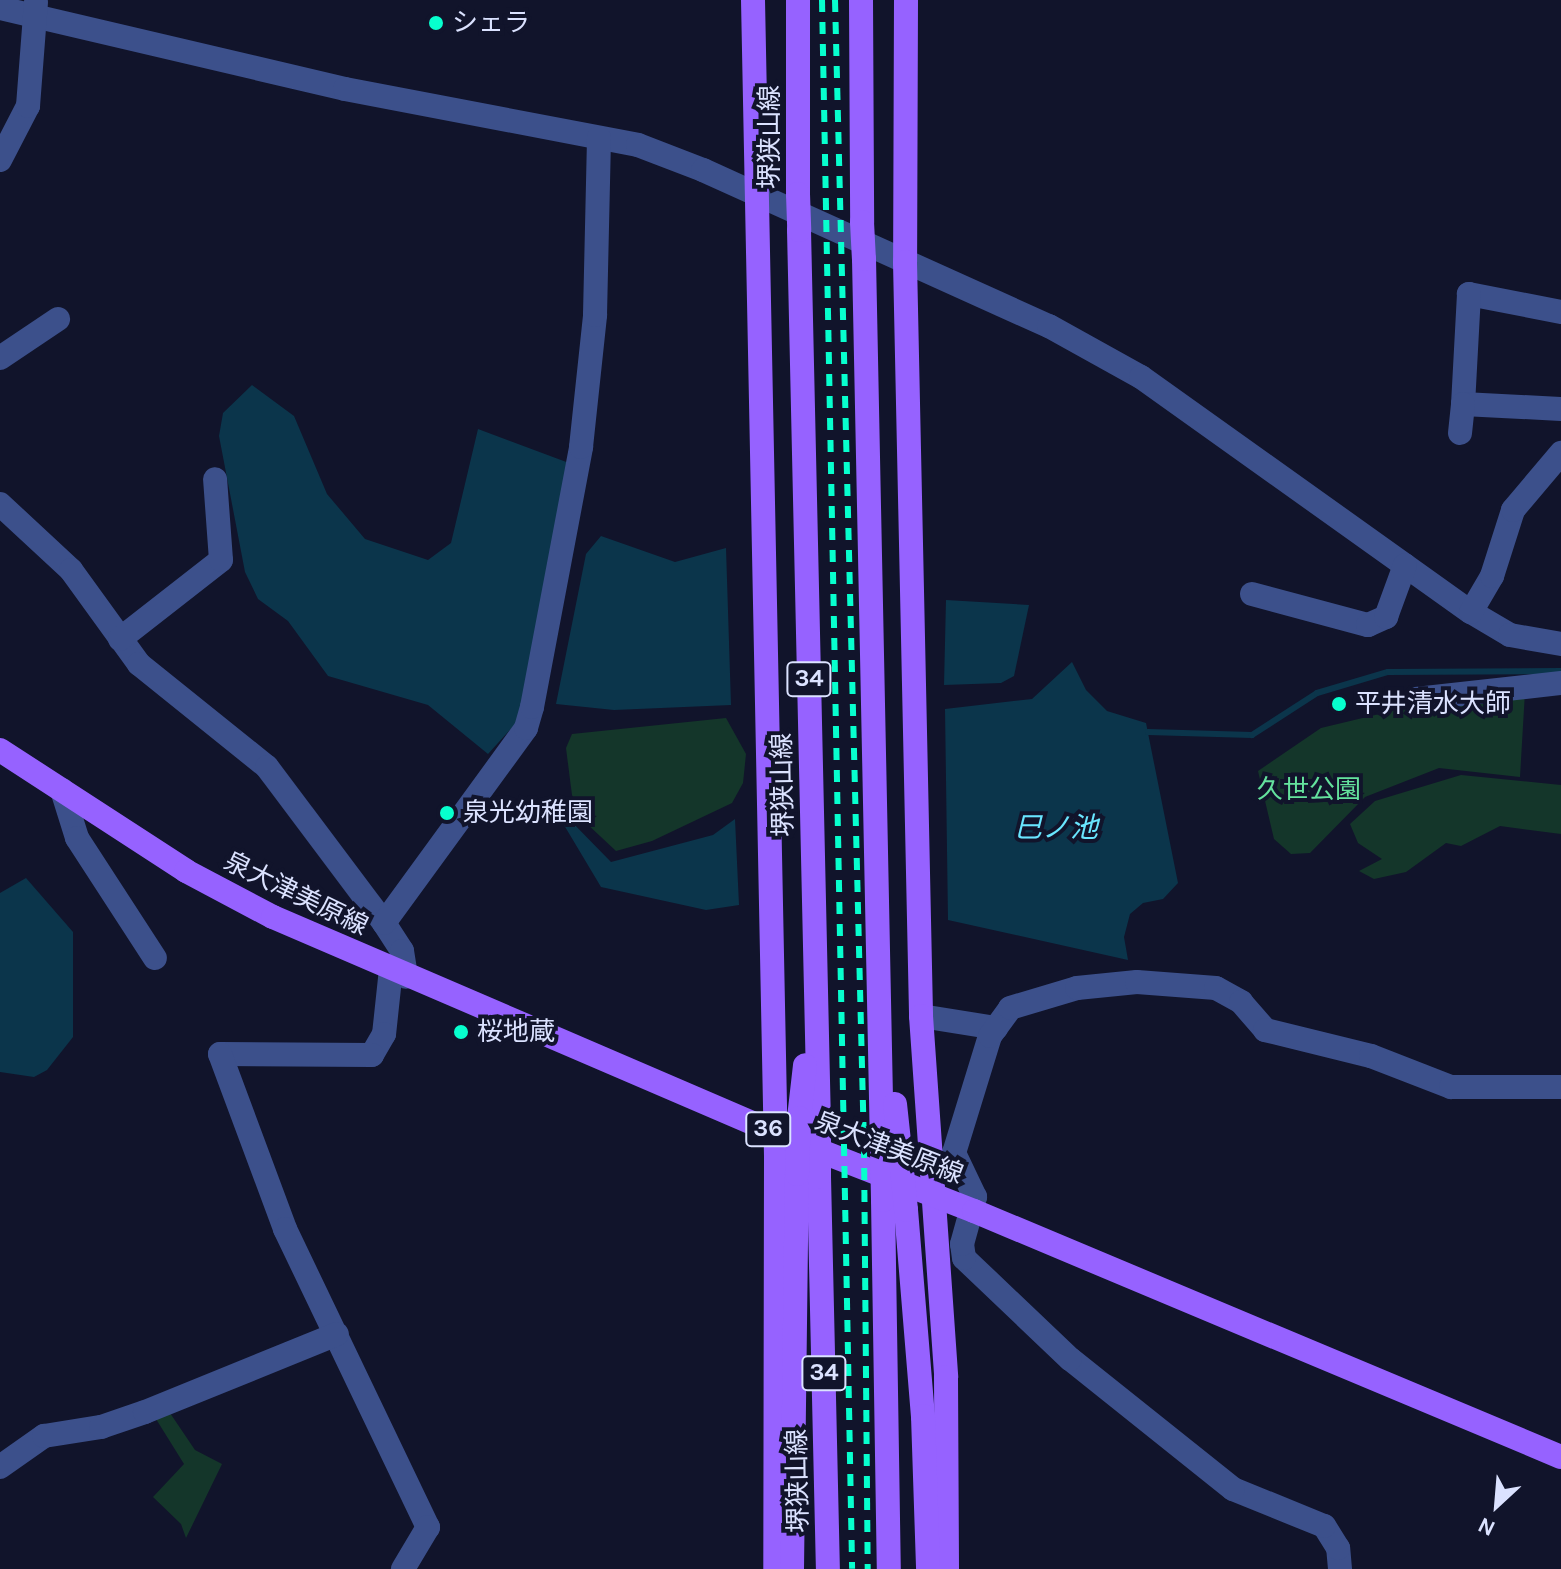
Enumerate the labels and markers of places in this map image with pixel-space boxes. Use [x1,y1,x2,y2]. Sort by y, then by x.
place label: シェラ [452,7,530,39]
marker: シェラ [427,14,445,32]
place label: 平井清水大師 [1355,688,1511,720]
marker: 平井清水大師 [1330,695,1348,713]
place label: 泉光幼稚園 [463,797,593,829]
marker: 泉光幼稚園 [438,804,456,822]
place label: 桜地蔵 [477,1016,555,1048]
marker: 桜地蔵 [452,1023,470,1041]

